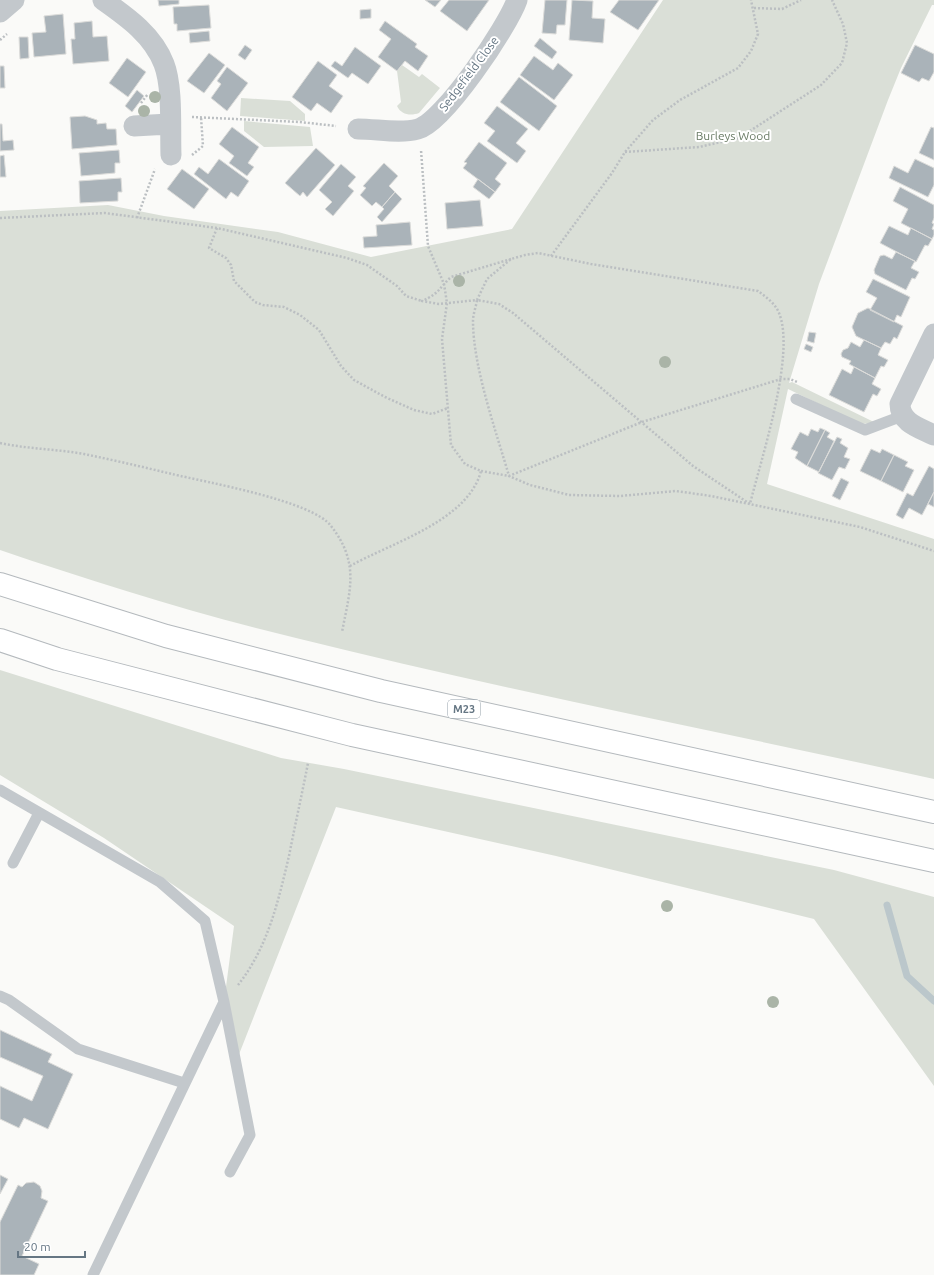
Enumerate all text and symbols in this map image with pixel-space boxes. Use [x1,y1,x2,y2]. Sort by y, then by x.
street label: Sedgefield Close [436,34,501,113]
park label: Burleys Wood [696,129,770,142]
road number: M23 [448,700,480,718]
scale bar [18,1233,85,1259]
text: 20 m [24,1240,51,1253]

